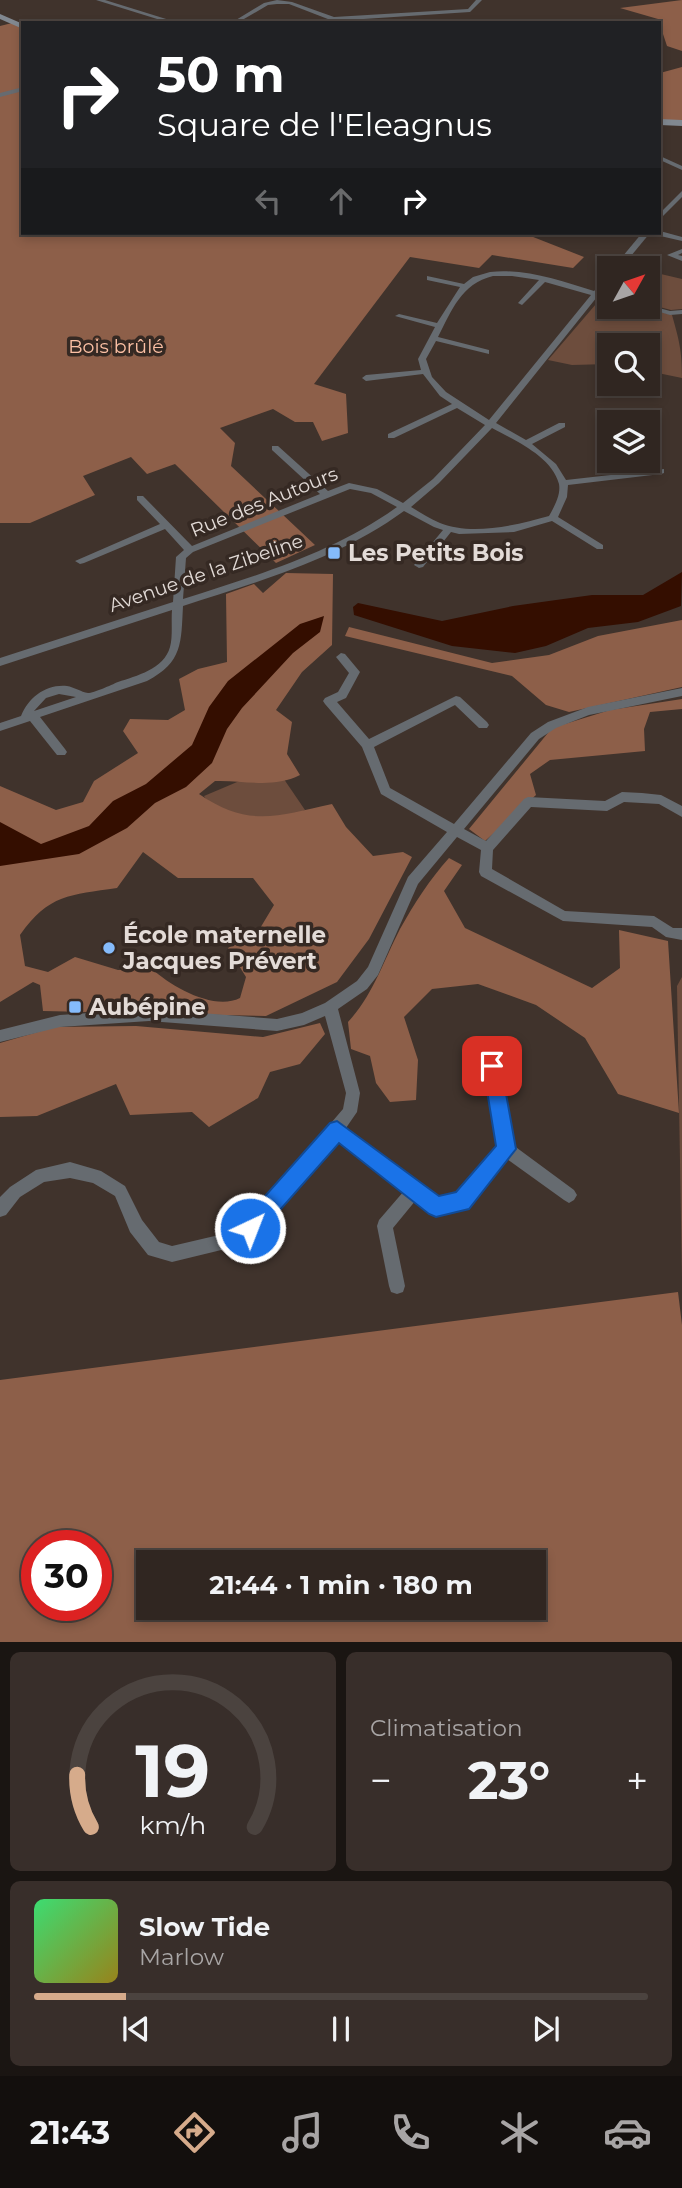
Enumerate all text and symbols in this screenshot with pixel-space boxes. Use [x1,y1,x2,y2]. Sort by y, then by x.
text: 50 m [157,45,285,104]
icon: right [42,49,133,140]
text: Square de l'Eleagnus [157,105,492,144]
icon: left [249,182,287,220]
icon: ahead [322,182,360,220]
icon: right [395,182,433,220]
north arrow [597,256,660,318]
map controls [597,256,660,473]
button: search [597,333,660,396]
park label: Bois brûlé [68,335,164,358]
button: layers [597,410,660,473]
street label: Rue des Autours [187,462,341,542]
street label: Avenue de la Zibeline [106,529,306,617]
place label: Les Petits Bois [348,539,524,567]
marker: Les Petits Bois [326,545,342,561]
place label: École maternelle Jacques Prévert [122,921,326,975]
marker: École maternelle Jacques Prévert [101,940,117,956]
place label: Aubépine [88,993,206,1021]
marker: Aubépine [67,999,83,1015]
pin [462,1036,522,1096]
icon: arrive [473,1047,511,1085]
position arrow [213,1191,287,1265]
speed limit sign: 30 [21,1530,112,1621]
text: 21:44 · 1 min · 180 m [209,1569,473,1601]
text: Climatisation [370,1714,522,1742]
text: 19 [136,1728,210,1816]
text: 23° [468,1749,550,1812]
text: − [370,1757,392,1804]
text: + [626,1757,648,1804]
text: km/h [140,1810,206,1840]
text: Slow Tide [139,1911,270,1943]
text: Marlow [139,1943,224,1971]
icon: previous [117,2010,155,2048]
icon: pause [322,2010,360,2048]
icon: next [527,2010,565,2048]
icon: directions [170,2108,219,2157]
icon: music [278,2108,327,2157]
icon: phone [386,2108,435,2157]
icon: climate [495,2108,544,2157]
icon: car [603,2108,652,2157]
text: 21:43 [30,2113,110,2152]

